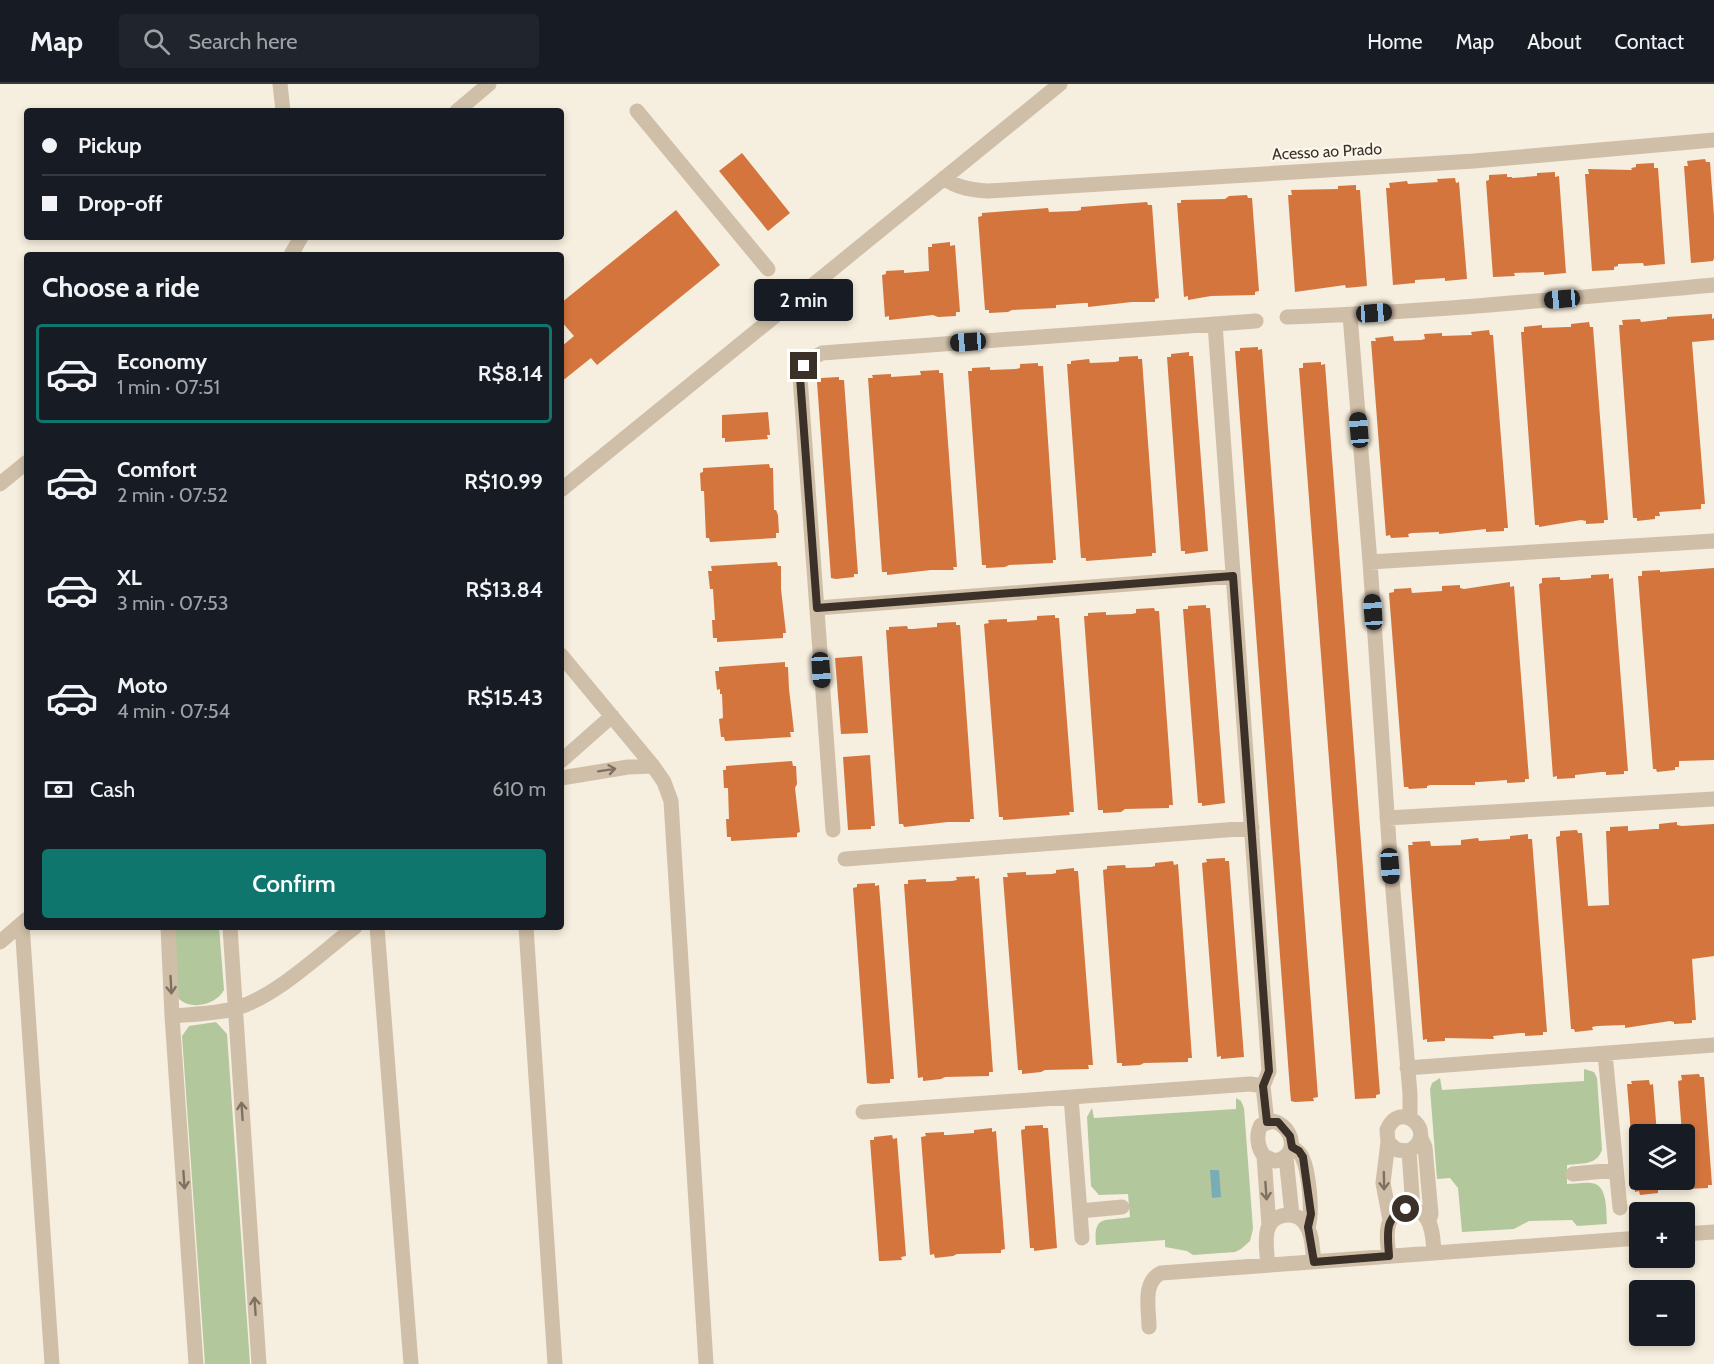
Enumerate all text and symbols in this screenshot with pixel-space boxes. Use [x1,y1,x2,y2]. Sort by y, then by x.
search box [119,14,539,68]
text: Map [30,24,83,58]
icon: search [140,25,173,58]
text: Search here [188,28,297,55]
text: Home [1367,29,1423,54]
text: Map [1456,29,1494,54]
text: About [1527,29,1581,54]
text: Contact [1614,29,1684,54]
text: Pickup [78,132,142,159]
street label: Acesso ao Prado [1272,139,1383,164]
text: Drop-off [78,190,162,217]
text: Choose a ride [42,271,200,304]
callout: 2 min [754,279,854,321]
text: 2 min [779,288,828,312]
car [1543,288,1581,310]
car [1355,303,1393,323]
car [949,332,987,352]
icon: car [45,347,99,401]
text: Economy [117,348,207,375]
route end [790,352,817,379]
text: R$8.14 [478,360,543,387]
text: 1 min · 07:51 [117,375,220,399]
car [1348,411,1370,449]
icon: car [45,455,99,509]
text: Comfort [117,456,196,483]
text: R$10.99 [464,468,543,495]
text: 2 min · 07:52 [117,483,228,507]
icon: car [45,563,99,617]
text: XL [117,564,142,591]
text: R$13.84 [466,576,543,603]
text: 3 min · 07:53 [117,591,229,615]
car [1363,593,1383,631]
car [811,651,831,689]
icon: car [45,671,99,725]
text: Moto [117,672,168,699]
text: R$15.43 [467,684,543,711]
text: 4 min · 07:54 [117,699,230,723]
one-way arrow [596,765,616,776]
icon: cash [42,773,75,806]
text: Cash [90,776,135,803]
text: 610 m [492,777,546,801]
car [1380,847,1400,885]
button: Confirm [42,849,546,918]
one-way arrow [165,975,176,995]
one-way arrow [236,1102,247,1122]
map controls [1629,1124,1695,1346]
button: layers [1629,1124,1695,1190]
one-way arrow [178,1170,189,1189]
one-way arrow [1378,1171,1390,1191]
one-way arrow [1261,1181,1272,1201]
route start [1392,1195,1419,1222]
button: + [1629,1202,1695,1268]
button: − [1629,1280,1695,1346]
one-way arrow [249,1296,260,1316]

